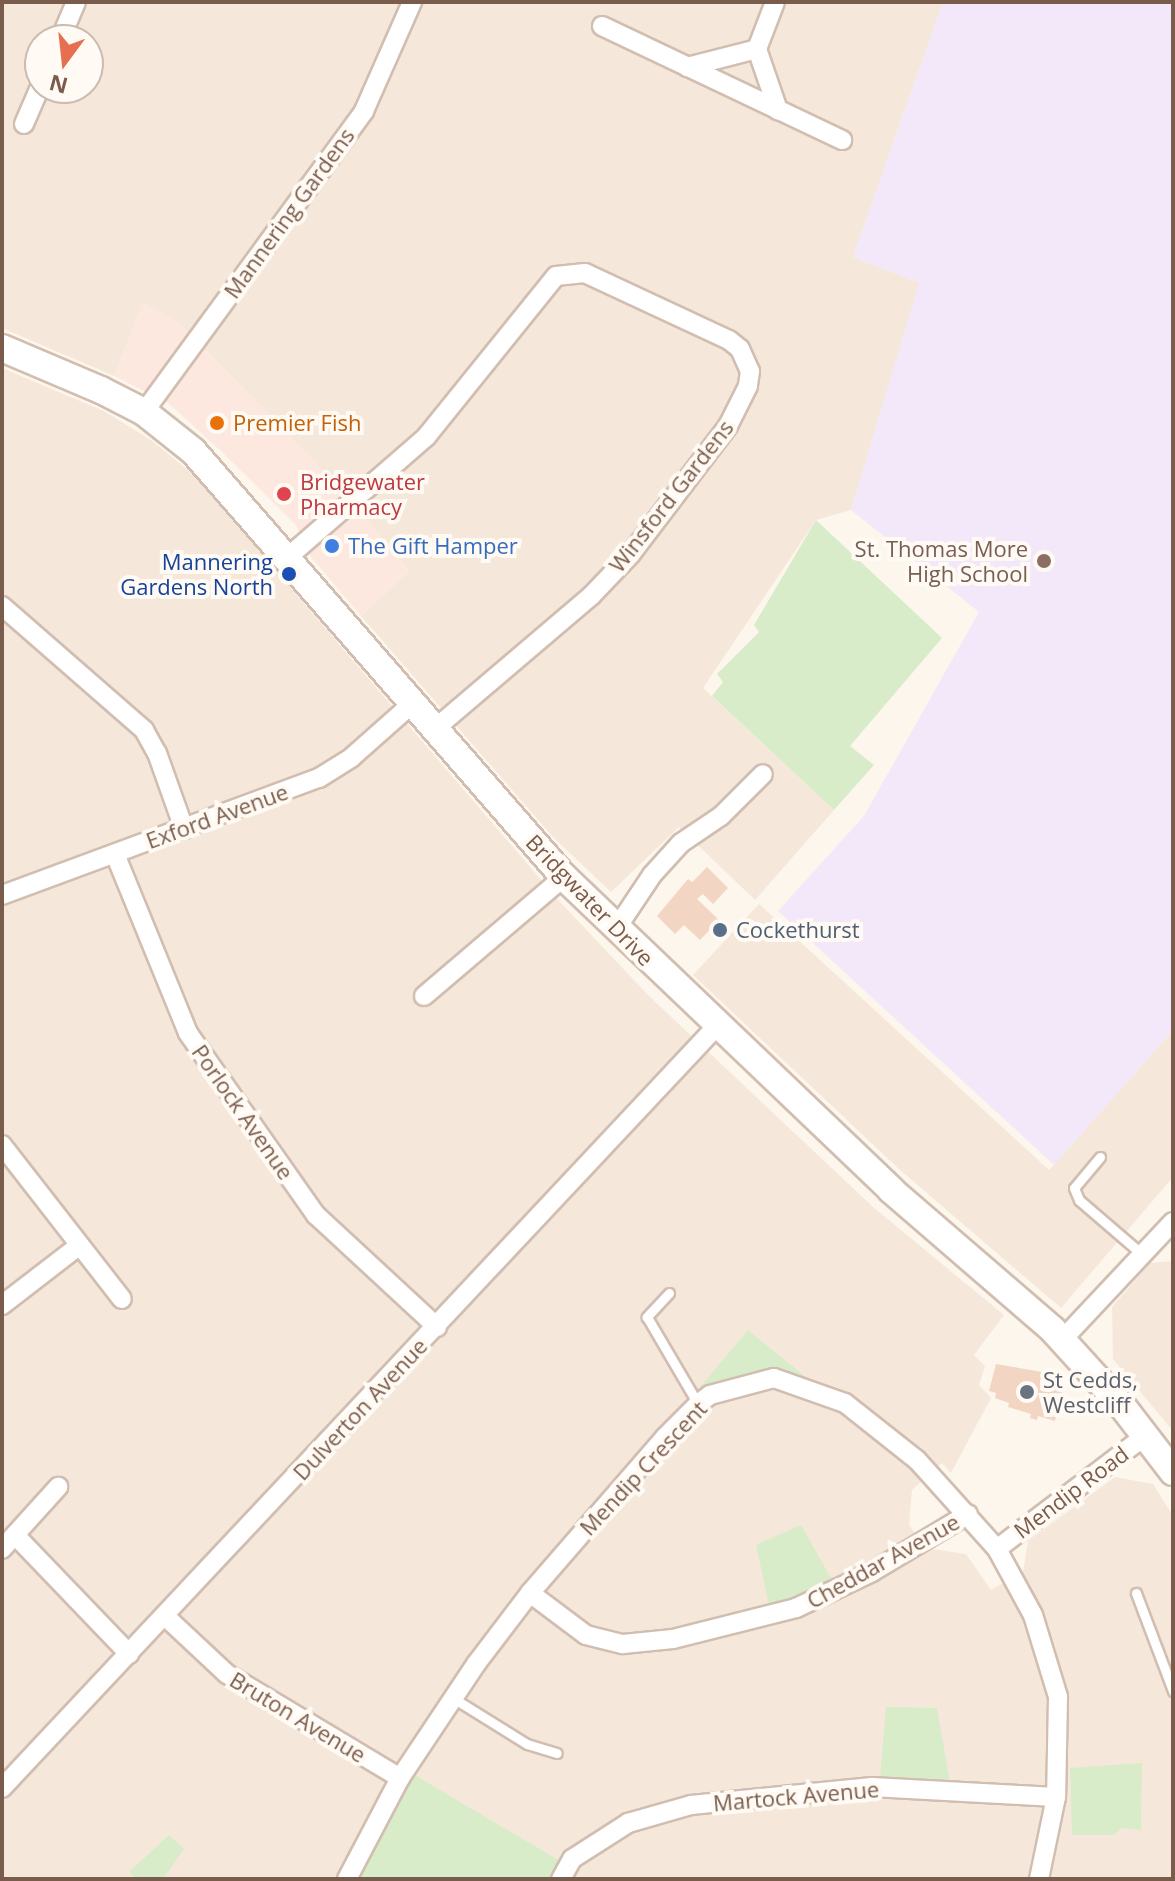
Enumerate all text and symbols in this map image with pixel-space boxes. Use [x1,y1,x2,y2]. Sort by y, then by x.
north arrow [24,24,104,104]
text: N [46,68,71,102]
street label: Mannering Gardens [218,123,360,303]
place label: Premier Fish [233,410,361,436]
marker: Premier Fish [208,414,226,432]
street label: Winsford Gardens [603,415,739,577]
place label: Bridgewater Pharmacy [300,468,425,520]
marker: Bridgewater Pharmacy [275,485,293,503]
place label: The Gift Hamper [348,533,518,559]
place label: St. Thomas More High School [855,535,1028,586]
marker: The Gift Hamper [323,537,341,555]
place label: Mannering Gardens North [120,548,273,600]
marker: St. Thomas More High School [1035,552,1053,570]
marker: Mannering Gardens North [280,565,298,583]
street label: Exford Avenue [142,778,292,854]
street label: Bridgwater Drive [521,829,659,971]
place label: Cockethurst [736,917,860,943]
marker: Cockethurst [711,921,729,939]
street label: Porlock Avenue [187,1039,299,1185]
street label: Dulverton Avenue [288,1333,432,1485]
place label: St Cedds, Westcliff [1043,1366,1138,1418]
marker: St Cedds, Westcliff [1018,1383,1036,1401]
street label: Mendip Crescent [574,1395,712,1541]
street label: Mendip Road [1009,1440,1133,1544]
street label: Cheddar Avenue [802,1508,964,1614]
street label: Bruton Avenue [225,1666,371,1768]
street label: Martock Avenue [712,1776,880,1816]

